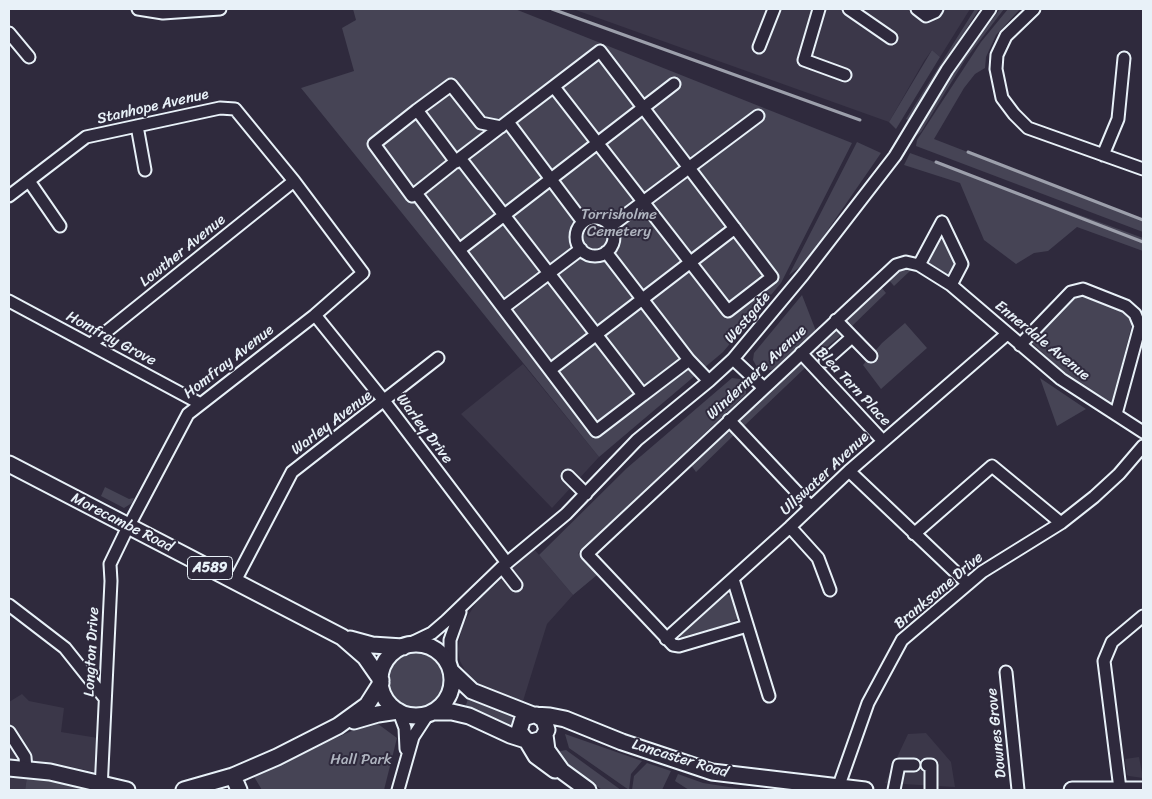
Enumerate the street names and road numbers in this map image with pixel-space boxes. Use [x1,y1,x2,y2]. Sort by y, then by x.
street label: Stanhope Avenue [95,85,211,129]
street label: Lowther Avenue [137,211,229,291]
street label: Westgate [721,289,775,347]
street label: Ennerdale Avenue [991,297,1093,385]
street label: Homfray Grove [63,308,159,370]
street label: Homfray Avenue [180,321,278,403]
street label: Windermere Avenue [703,322,811,424]
street label: Blea Tarn Place [812,344,894,430]
street label: Warley Avenue [288,387,376,459]
street label: Warley Drive [392,391,456,467]
street label: Ullswater Avenue [777,428,873,520]
street label: Morecambe Road [68,489,176,557]
street label: Branksome Drive [891,549,987,633]
road number: A589 [188,556,232,580]
street label: Longton Drive [81,607,103,697]
street label: Downes Grove [983,687,1011,779]
street label: Lancaster Road [630,736,730,782]

